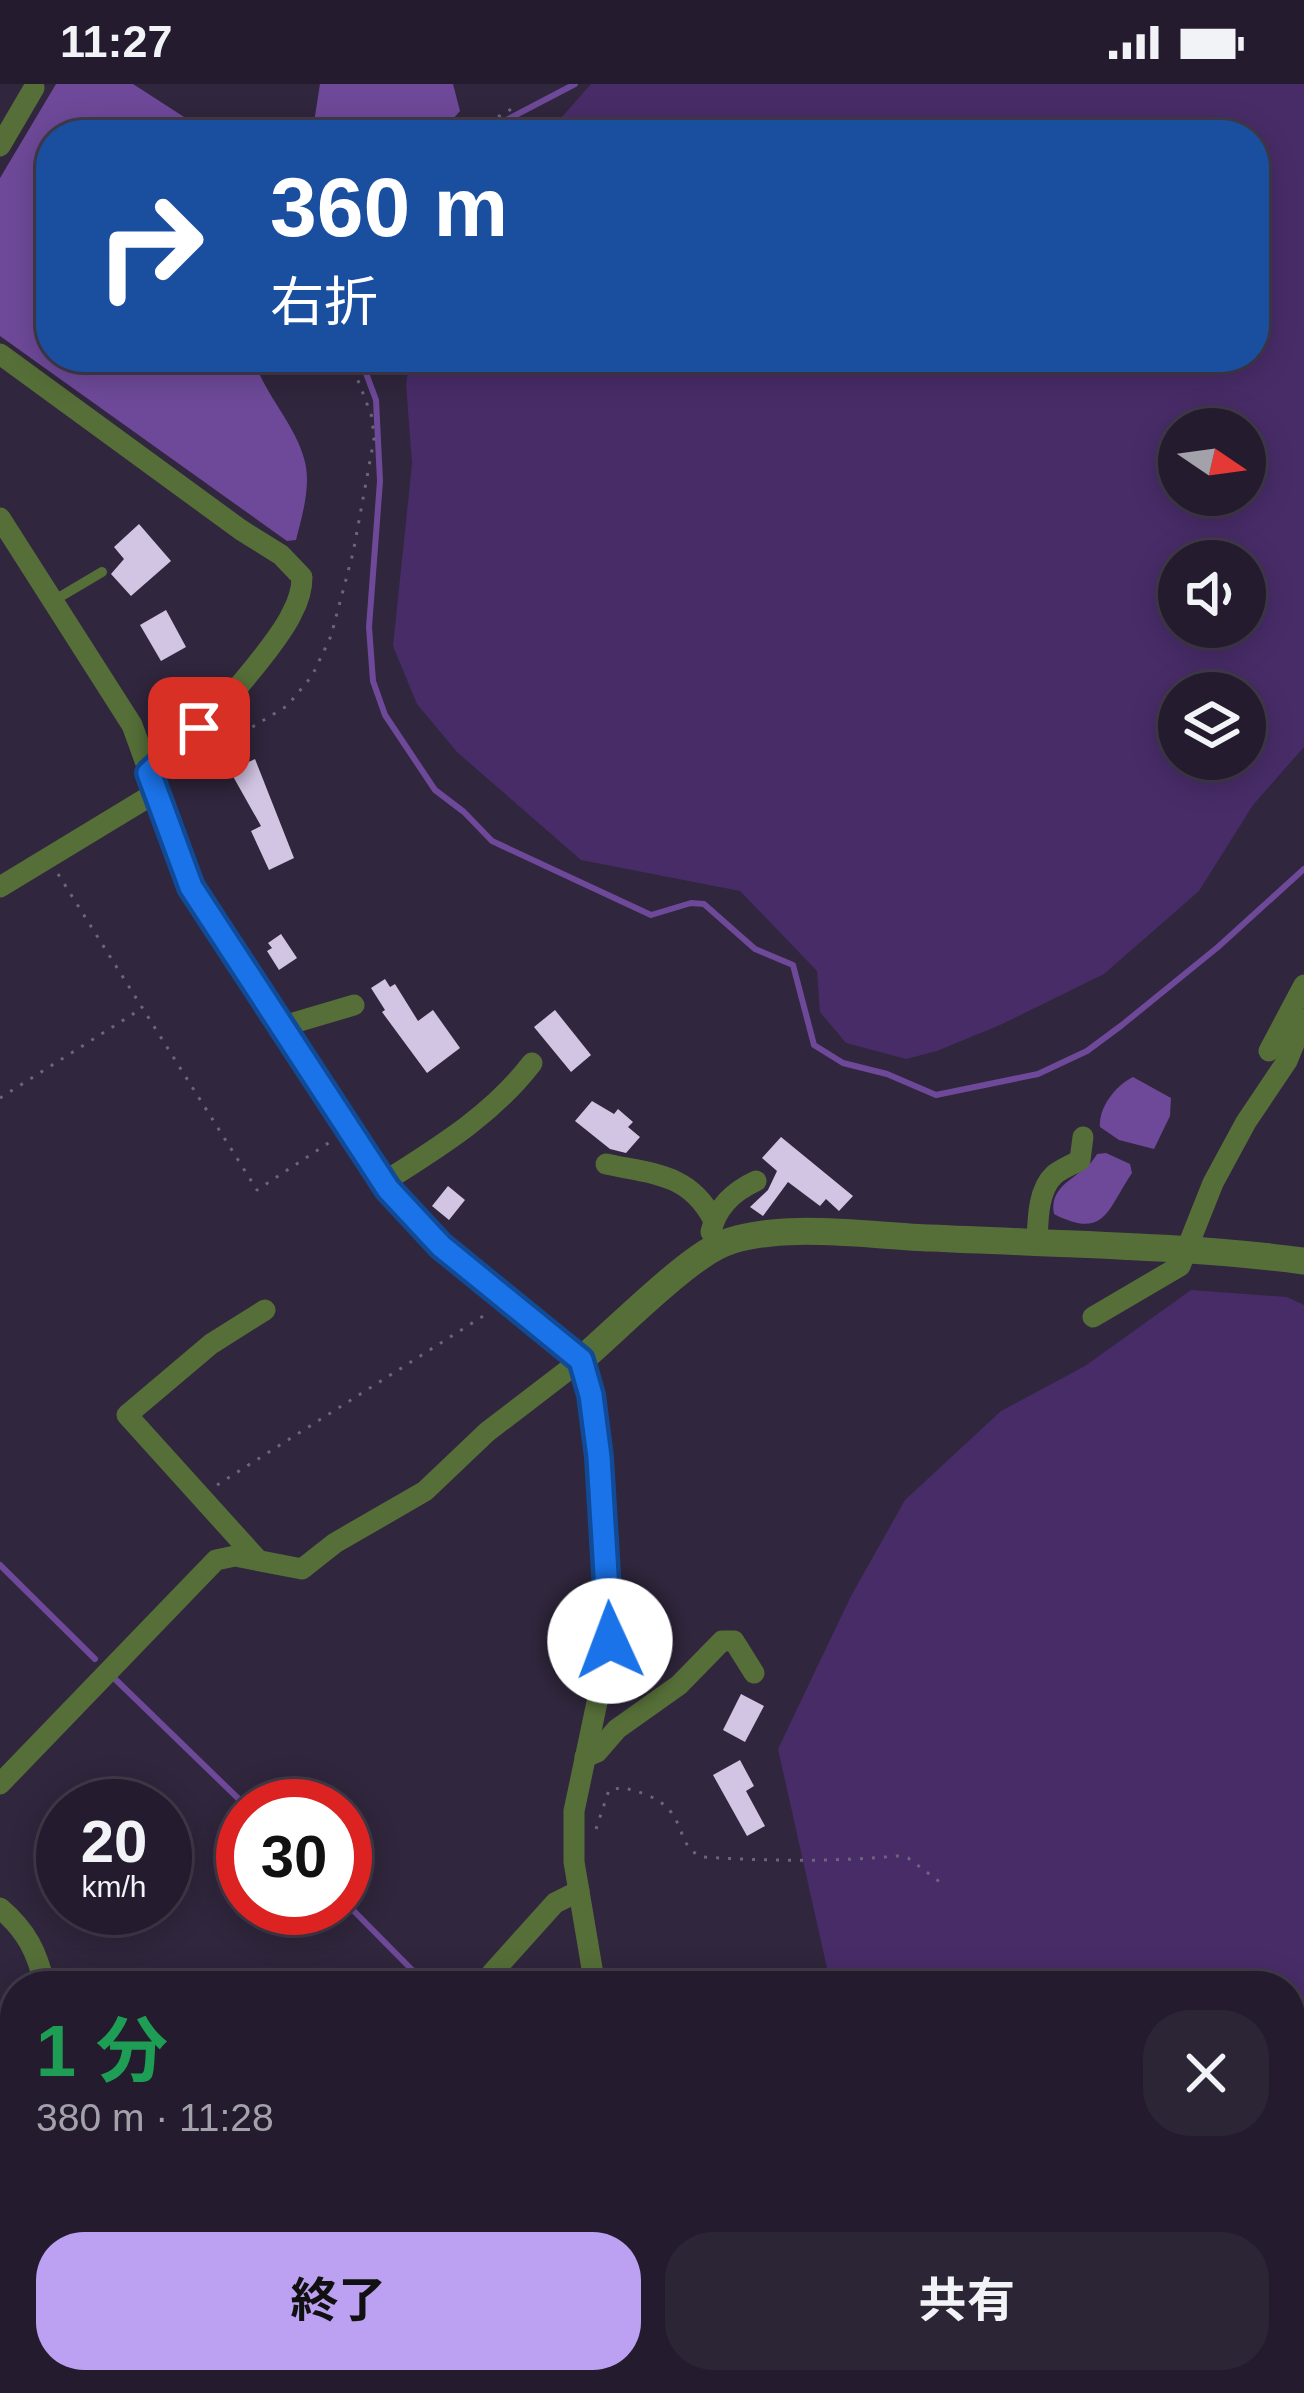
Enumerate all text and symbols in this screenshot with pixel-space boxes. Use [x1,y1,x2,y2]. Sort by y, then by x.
text: 11:27 [60,16,173,67]
text: 360 m [270,160,508,254]
icon: right [72,168,228,324]
text: 右折 [270,272,378,332]
north arrow [1158,408,1266,516]
map controls [1158,408,1266,780]
button: sound [1158,540,1266,648]
button: layers [1158,672,1266,780]
pin [148,677,250,779]
icon: arrive [166,695,232,761]
position arrow [547,1578,673,1704]
speed limit sign: 30 [216,1779,372,1935]
text: 20 [81,1808,147,1875]
text: km/h [81,1870,147,1903]
button: close [1143,2010,1269,2136]
text: 1 分 [36,2011,168,2091]
text: 380 m · 11:28 [36,2096,274,2139]
button: 終了 [36,2232,641,2370]
button: 共有 [665,2232,1269,2370]

